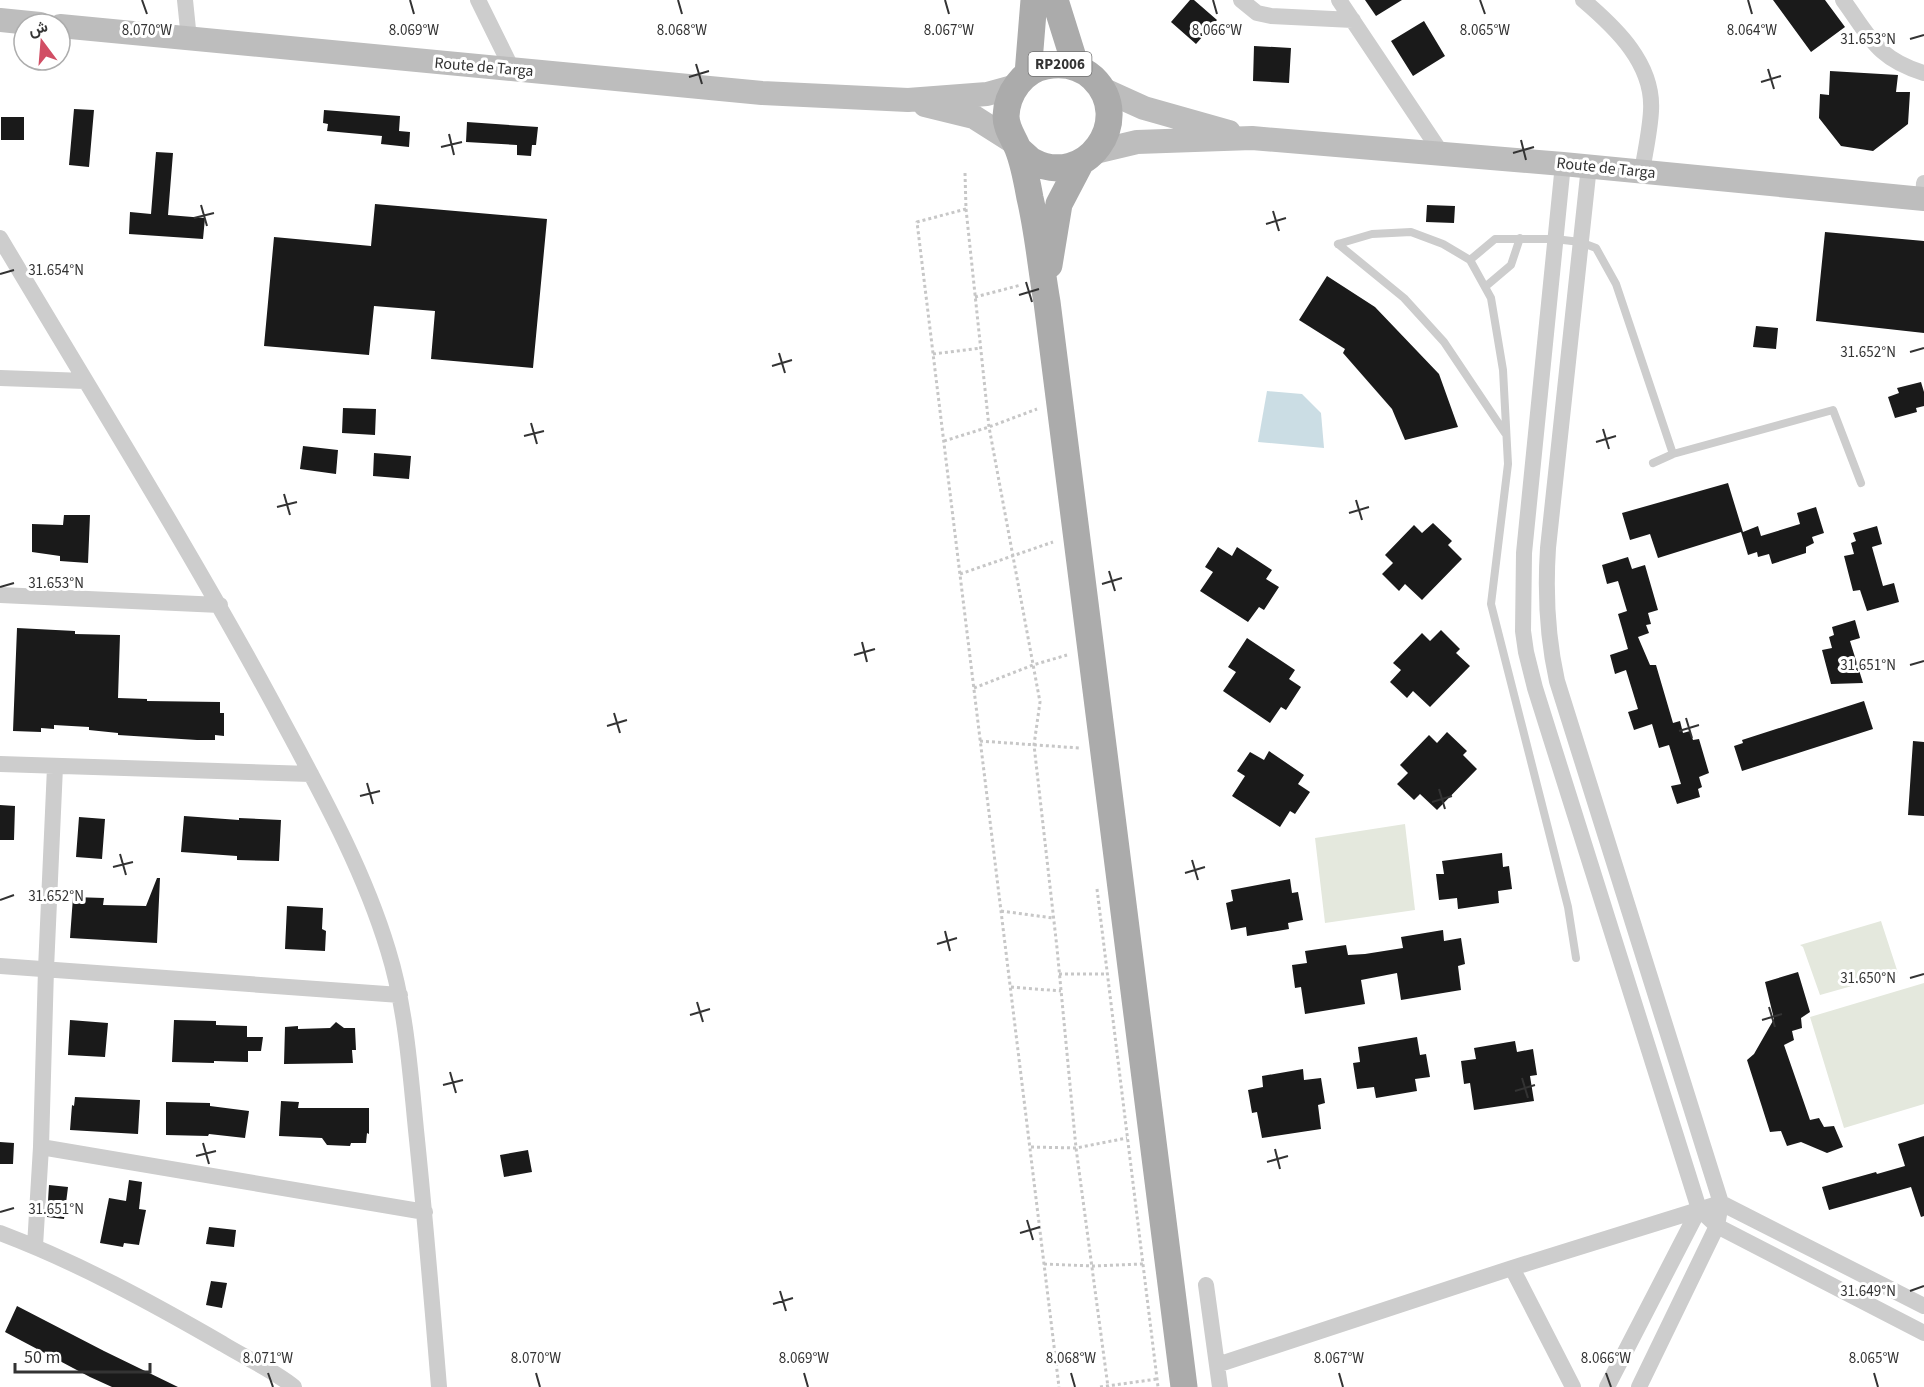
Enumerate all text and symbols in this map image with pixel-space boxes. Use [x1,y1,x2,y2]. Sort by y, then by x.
north arrow [12,12,72,72]
text: ش [26,15,50,42]
text: 8.070°W [122,20,172,41]
text: 8.069°W [389,20,439,41]
text: 8.068°W [657,20,707,41]
text: 8.067°W [924,20,974,41]
text: 8.066°W [1192,20,1242,41]
text: 8.065°W [1460,20,1510,41]
text: 8.064°W [1727,20,1777,41]
text: 31.653°N [1840,29,1896,50]
street label: Route de Targa [434,52,534,82]
road number: RP2006 [1028,52,1092,76]
street label: Route de Targa [1555,152,1657,184]
text: 31.654°N [28,260,84,281]
text: 31.652°N [1840,342,1896,363]
text: 31.653°N [28,573,84,594]
text: 31.651°N [1840,655,1896,676]
text: 31.652°N [28,886,84,907]
text: 31.650°N [1840,968,1896,989]
text: 31.651°N [28,1199,84,1220]
text: 31.649°N [1840,1281,1896,1302]
scale bar [15,1336,150,1374]
text: 50 m [24,1345,60,1370]
text: 8.071°W [243,1348,293,1369]
text: 8.070°W [511,1348,561,1369]
text: 8.069°W [779,1348,829,1369]
text: 8.068°W [1046,1348,1096,1369]
text: 8.067°W [1314,1348,1364,1369]
text: 8.066°W [1581,1348,1631,1369]
text: 8.065°W [1849,1348,1899,1369]

